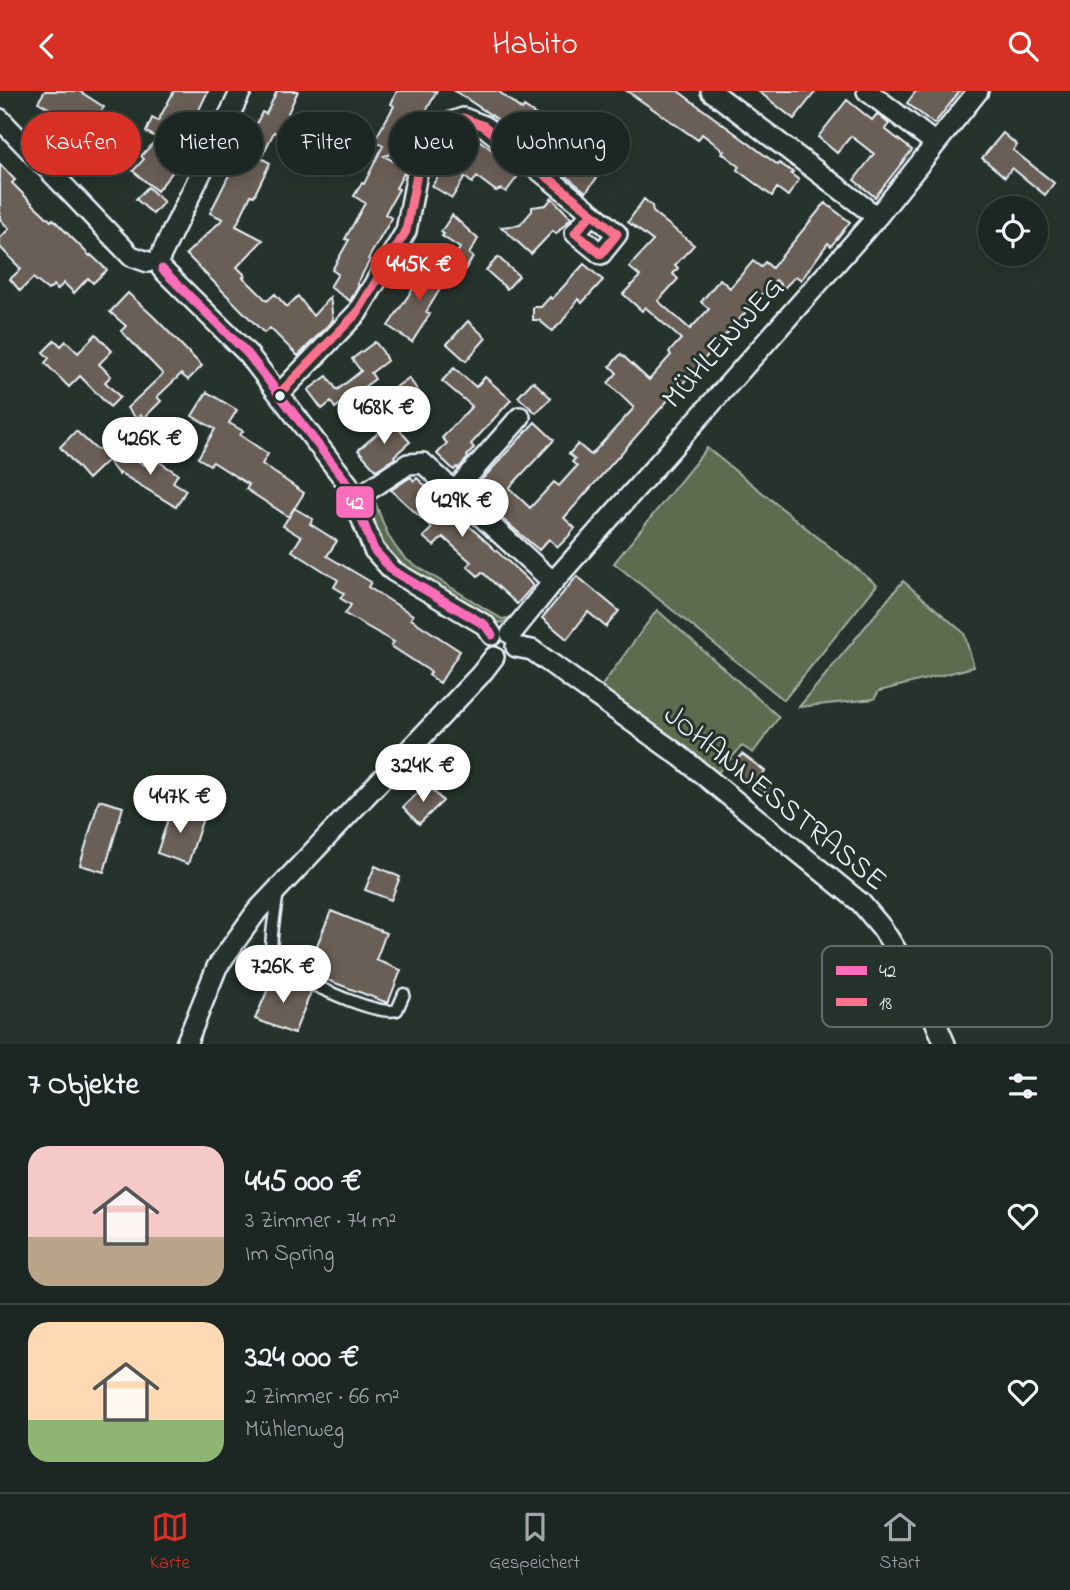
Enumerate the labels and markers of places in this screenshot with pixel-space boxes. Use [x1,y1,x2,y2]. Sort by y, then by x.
pin: 445K € [362,243,476,303]
pin: 468K € [327,387,441,446]
unlabelled marker [273,389,287,403]
pin: 426K € [93,417,207,477]
pin: 429K € [405,479,519,539]
pin: 324K € [366,745,480,804]
pin: 447K € [123,775,237,835]
pin: 726K € [226,946,340,1005]

